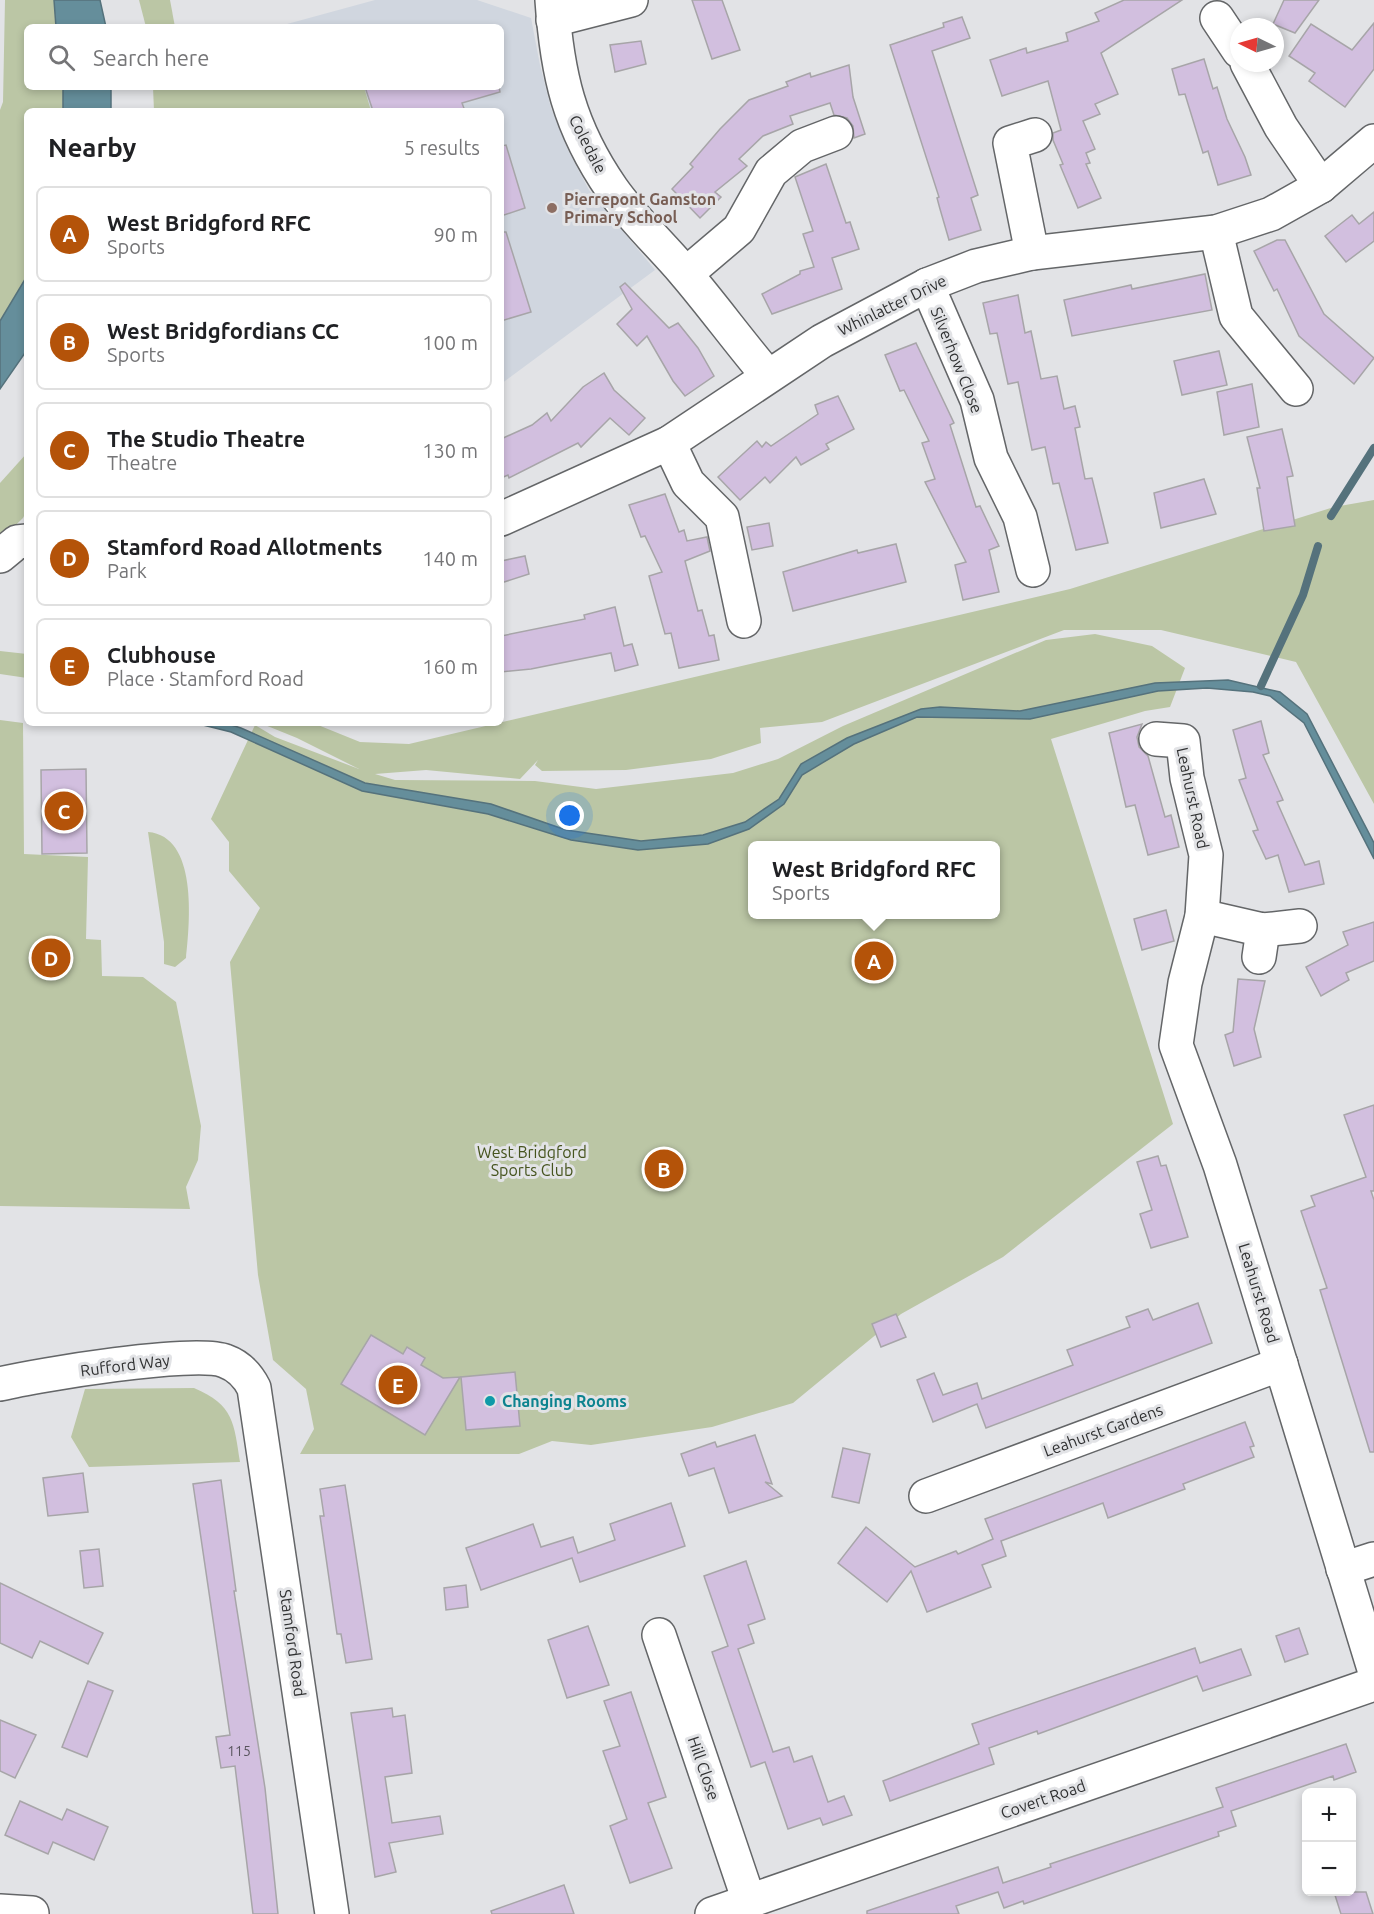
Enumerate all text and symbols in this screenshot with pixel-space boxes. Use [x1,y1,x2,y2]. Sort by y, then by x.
north arrow [1230,18,1284,72]
search box [24,24,504,90]
icon: search [45,41,78,74]
text: Search here [93,45,209,70]
street label: Coledale [566,112,610,176]
text: Nearby [48,133,136,162]
text: 5 results [404,136,480,159]
place label: Pierrepont Gamston Primary School [564,190,716,226]
marker: Pierrepont Gamston Primary School [545,201,559,215]
text: West Bridgford RFC [107,210,311,235]
text: A [62,223,77,246]
text: 90 m [434,223,478,246]
text: Sports [107,235,165,258]
street label: Whinlatter Drive [835,271,949,339]
street label: Silverhow Close [928,304,986,416]
text: West Bridgfordians CC [107,318,339,343]
text: B [63,331,76,354]
text: 100 m [422,331,478,354]
text: Sports [107,343,165,366]
text: The Studio Theatre [107,426,305,451]
text: C [63,439,76,462]
text: 130 m [422,439,478,462]
text: Theatre [107,451,177,474]
text: Stamford Road Allotments [107,534,382,559]
text: D [62,547,77,570]
text: 140 m [422,547,478,570]
text: Park [107,559,147,582]
text: Clubhouse [107,642,216,667]
text: E [64,655,75,678]
text: 160 m [422,655,478,678]
text: Place · Stamford Road [107,667,304,690]
street label: Leahurst Road [1173,746,1213,850]
pin: C [44,788,84,834]
your location [555,801,584,830]
popup [748,841,1000,919]
text: West Bridgford RFC [772,856,976,881]
text: Sports [772,881,830,904]
pin: D [32,936,70,980]
pin: A [854,938,894,984]
park label: West Bridgford Sports Club [477,1143,587,1179]
pin: B [644,1146,684,1192]
street label: Leahurst Road [1235,1241,1283,1345]
street label: Rufford Way [79,1351,171,1379]
pin: E [378,1362,418,1408]
place label: Changing Rooms [502,1392,627,1410]
marker: Changing Rooms [483,1394,497,1408]
street label: Leahurst Gardens [1041,1400,1165,1460]
street label: Stamford Road [277,1588,309,1698]
street label: Hill Close [685,1734,723,1802]
house number: 115 [227,1743,251,1759]
street label: Covert Road [998,1776,1088,1822]
map controls [1302,1788,1356,1896]
button: + [1302,1788,1356,1842]
button: − [1302,1842,1356,1896]

